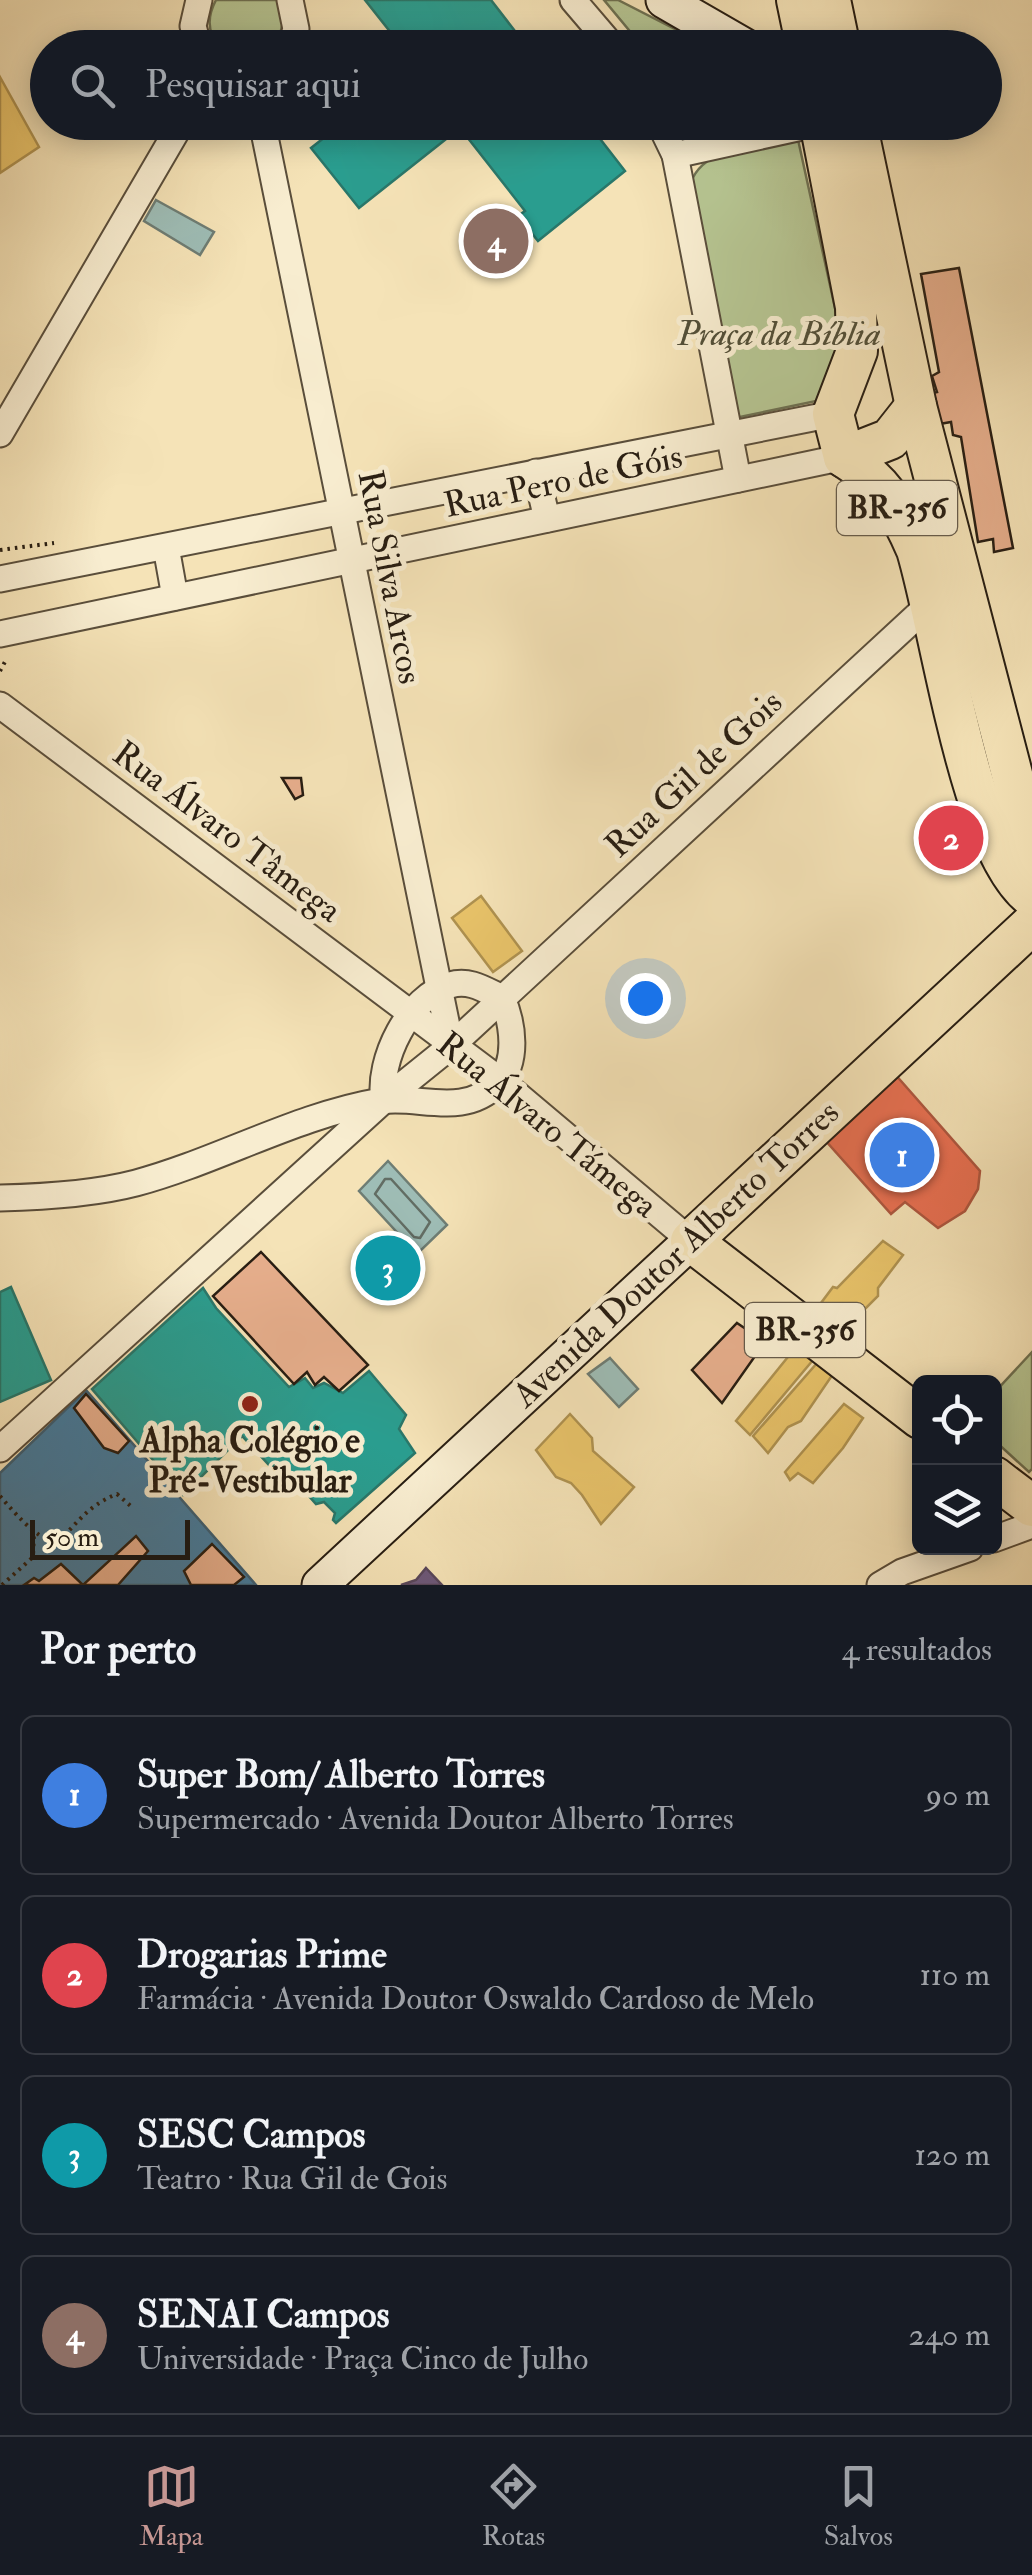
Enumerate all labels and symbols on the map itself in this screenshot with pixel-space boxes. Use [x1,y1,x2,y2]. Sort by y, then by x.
pin: 4 [464,204,528,278]
park label: Praça da Bíblia [676,312,881,356]
street label: Rua Pero de Góis [440,434,686,528]
street label: Rua Silva Arcos [348,466,432,688]
road number: BR-356 [837,481,957,535]
street label: Rua Gil de Gois [596,681,792,867]
street label: Rua Álvaro Tâmega [104,731,351,933]
pin: 2 [918,800,984,876]
your location [620,973,671,1024]
street label: Rua Álvaro Támega [428,1022,668,1228]
street label: Avenida Doutor Alberto Torres [503,1091,849,1418]
pin: 1 [870,1118,934,1192]
pin: 3 [356,1230,420,1306]
road number: BR-356 [745,1303,865,1357]
marker: Alpha Colégio e Pré-Vestibular [239,1393,261,1415]
place label: Alpha Colégio e Pré-Vestibular [138,1419,360,1503]
scale bar [30,1515,190,1560]

